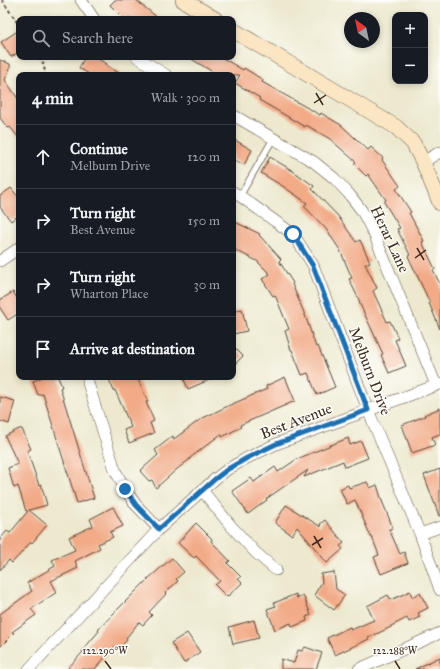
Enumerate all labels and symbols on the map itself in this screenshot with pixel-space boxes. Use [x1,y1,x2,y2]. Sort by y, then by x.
north arrow [344,12,380,48]
street label: Herar Lane [367,203,413,275]
route start [284,225,302,243]
street label: Melburn Drive [345,325,395,417]
street label: Best Avenue [258,399,334,443]
route end [116,480,134,498]
text: 122.290°W [82,645,128,657]
text: 122.288°W [373,645,418,657]

